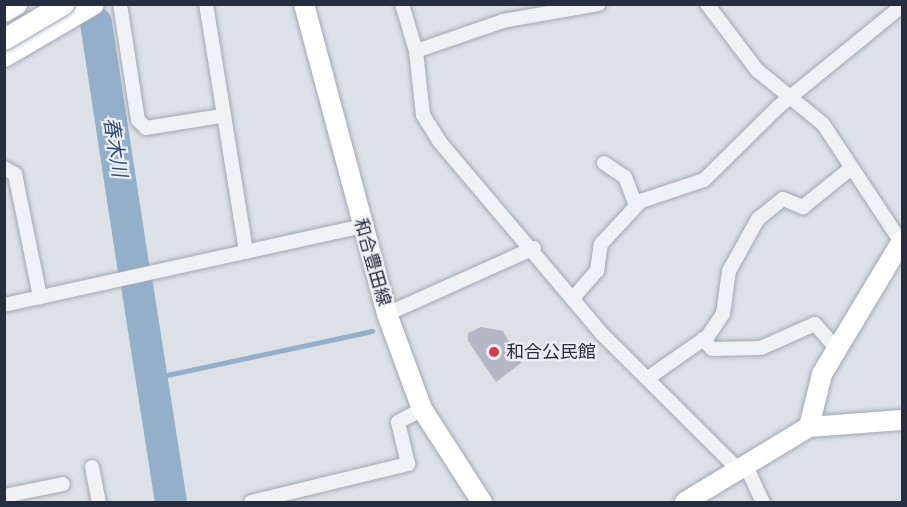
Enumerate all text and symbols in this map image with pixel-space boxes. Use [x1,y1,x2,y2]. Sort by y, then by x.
water label: 春木川 [98,115,132,179]
street label: 和合豊田線 [349,216,395,308]
place label: 和合公民館 [506,341,596,363]
marker: 和合公民館 [487,345,501,359]

